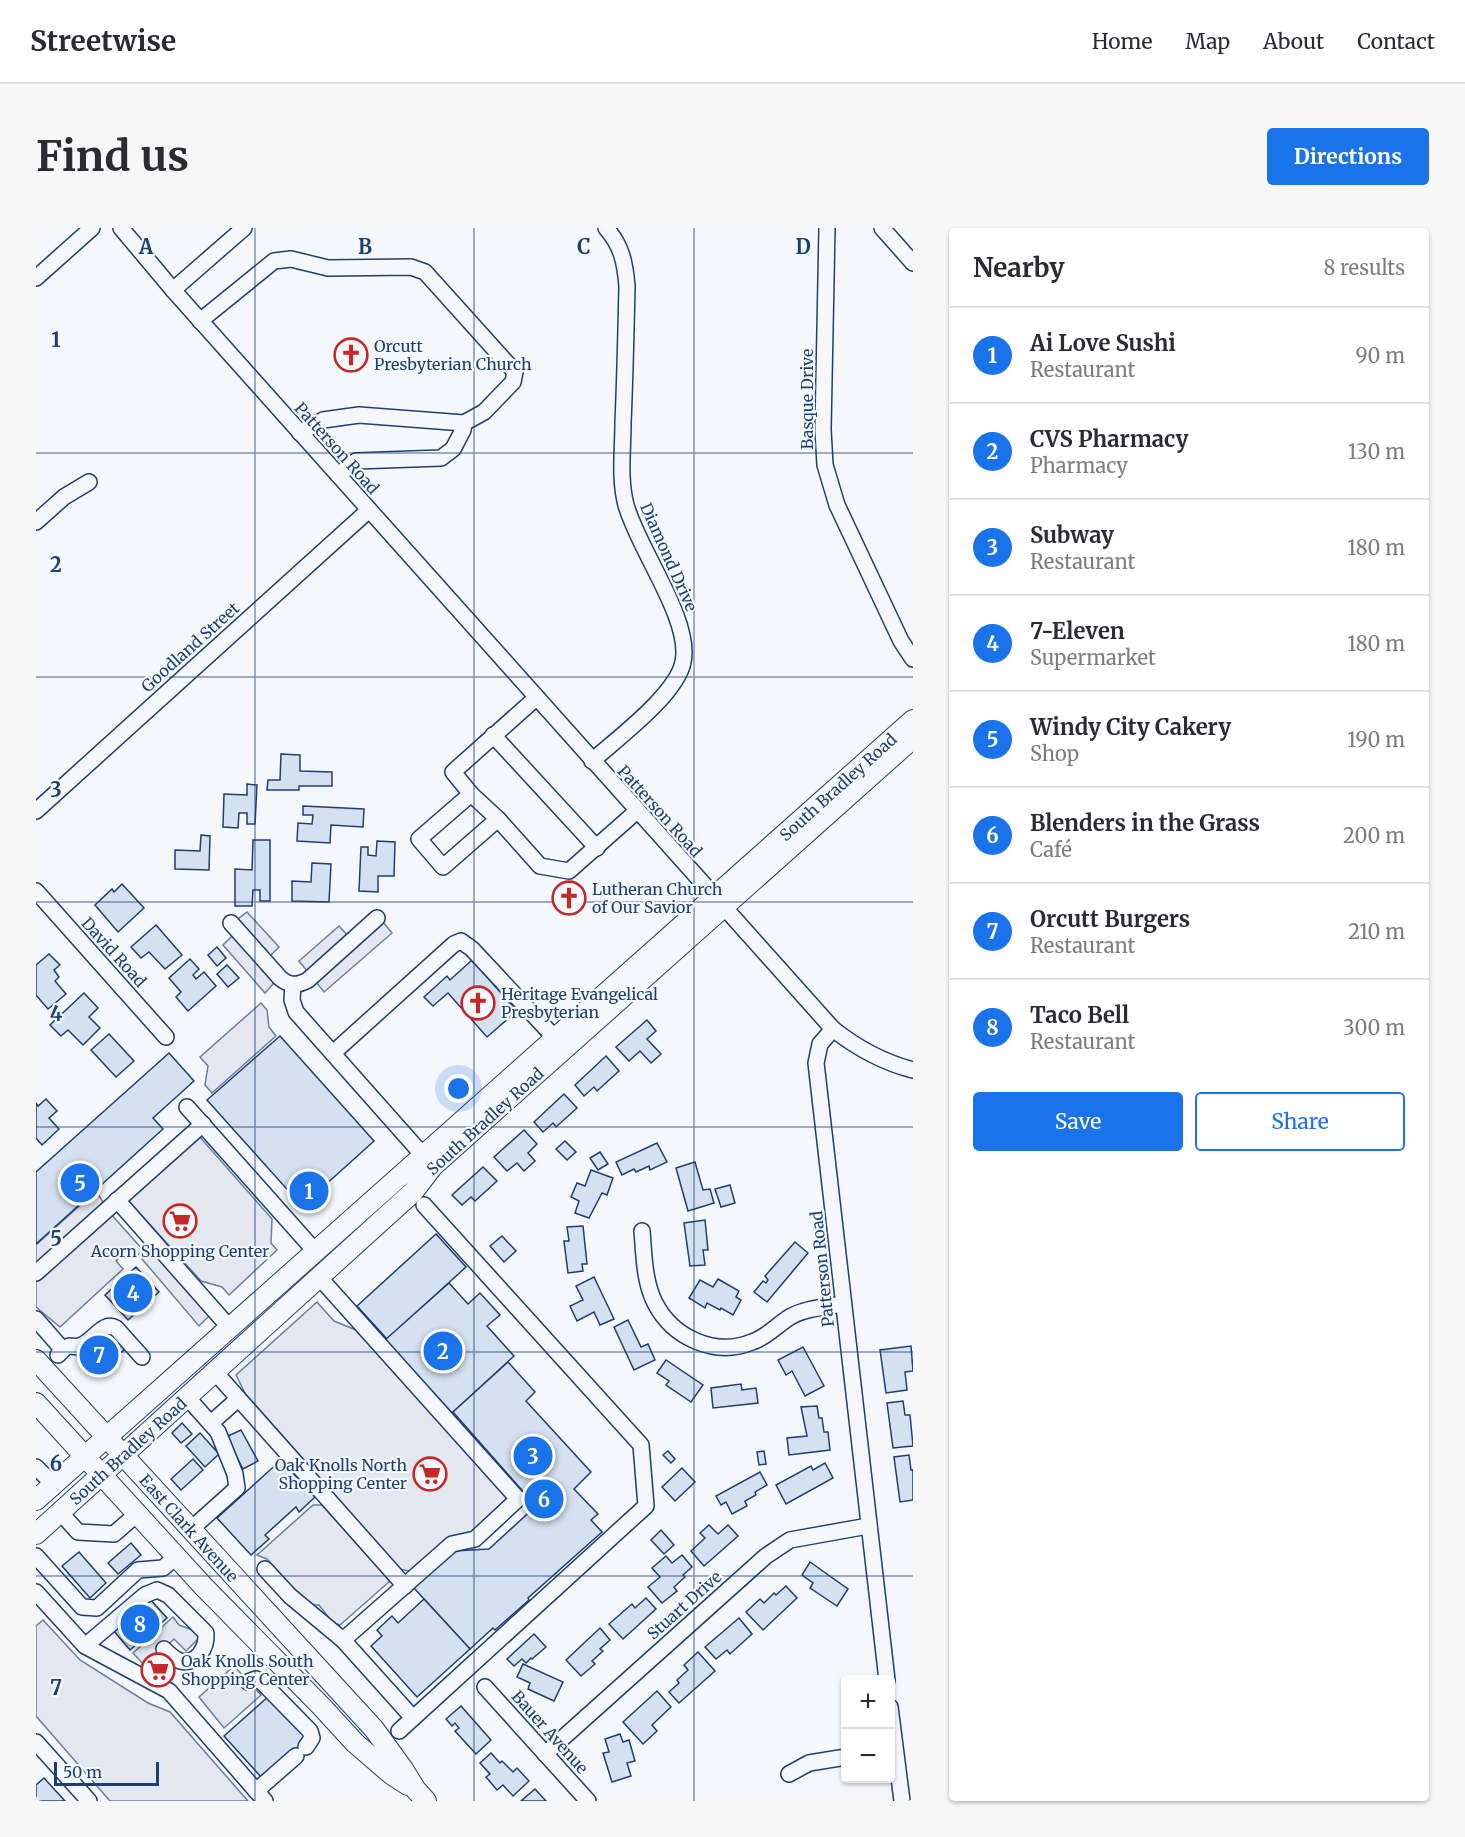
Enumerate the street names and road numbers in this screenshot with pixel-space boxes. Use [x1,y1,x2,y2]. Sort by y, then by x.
street label: Basque Drive [797,349,817,449]
street label: Patterson Road [291,398,384,498]
street label: Diamond Drive [636,500,702,614]
street label: Goodland Street [137,597,244,696]
street label: South Bradley Road [775,729,901,845]
street label: Patterson Road [614,761,707,861]
street label: David Road [77,913,151,991]
street label: South Bradley Road [422,1063,548,1179]
street label: Patterson Road [806,1210,838,1328]
street label: South Bradley Road [65,1393,191,1509]
street label: East Clark Avenue [135,1470,243,1586]
street label: Stuart Drive [643,1566,725,1644]
street label: Bauer Avenue [507,1686,593,1778]

